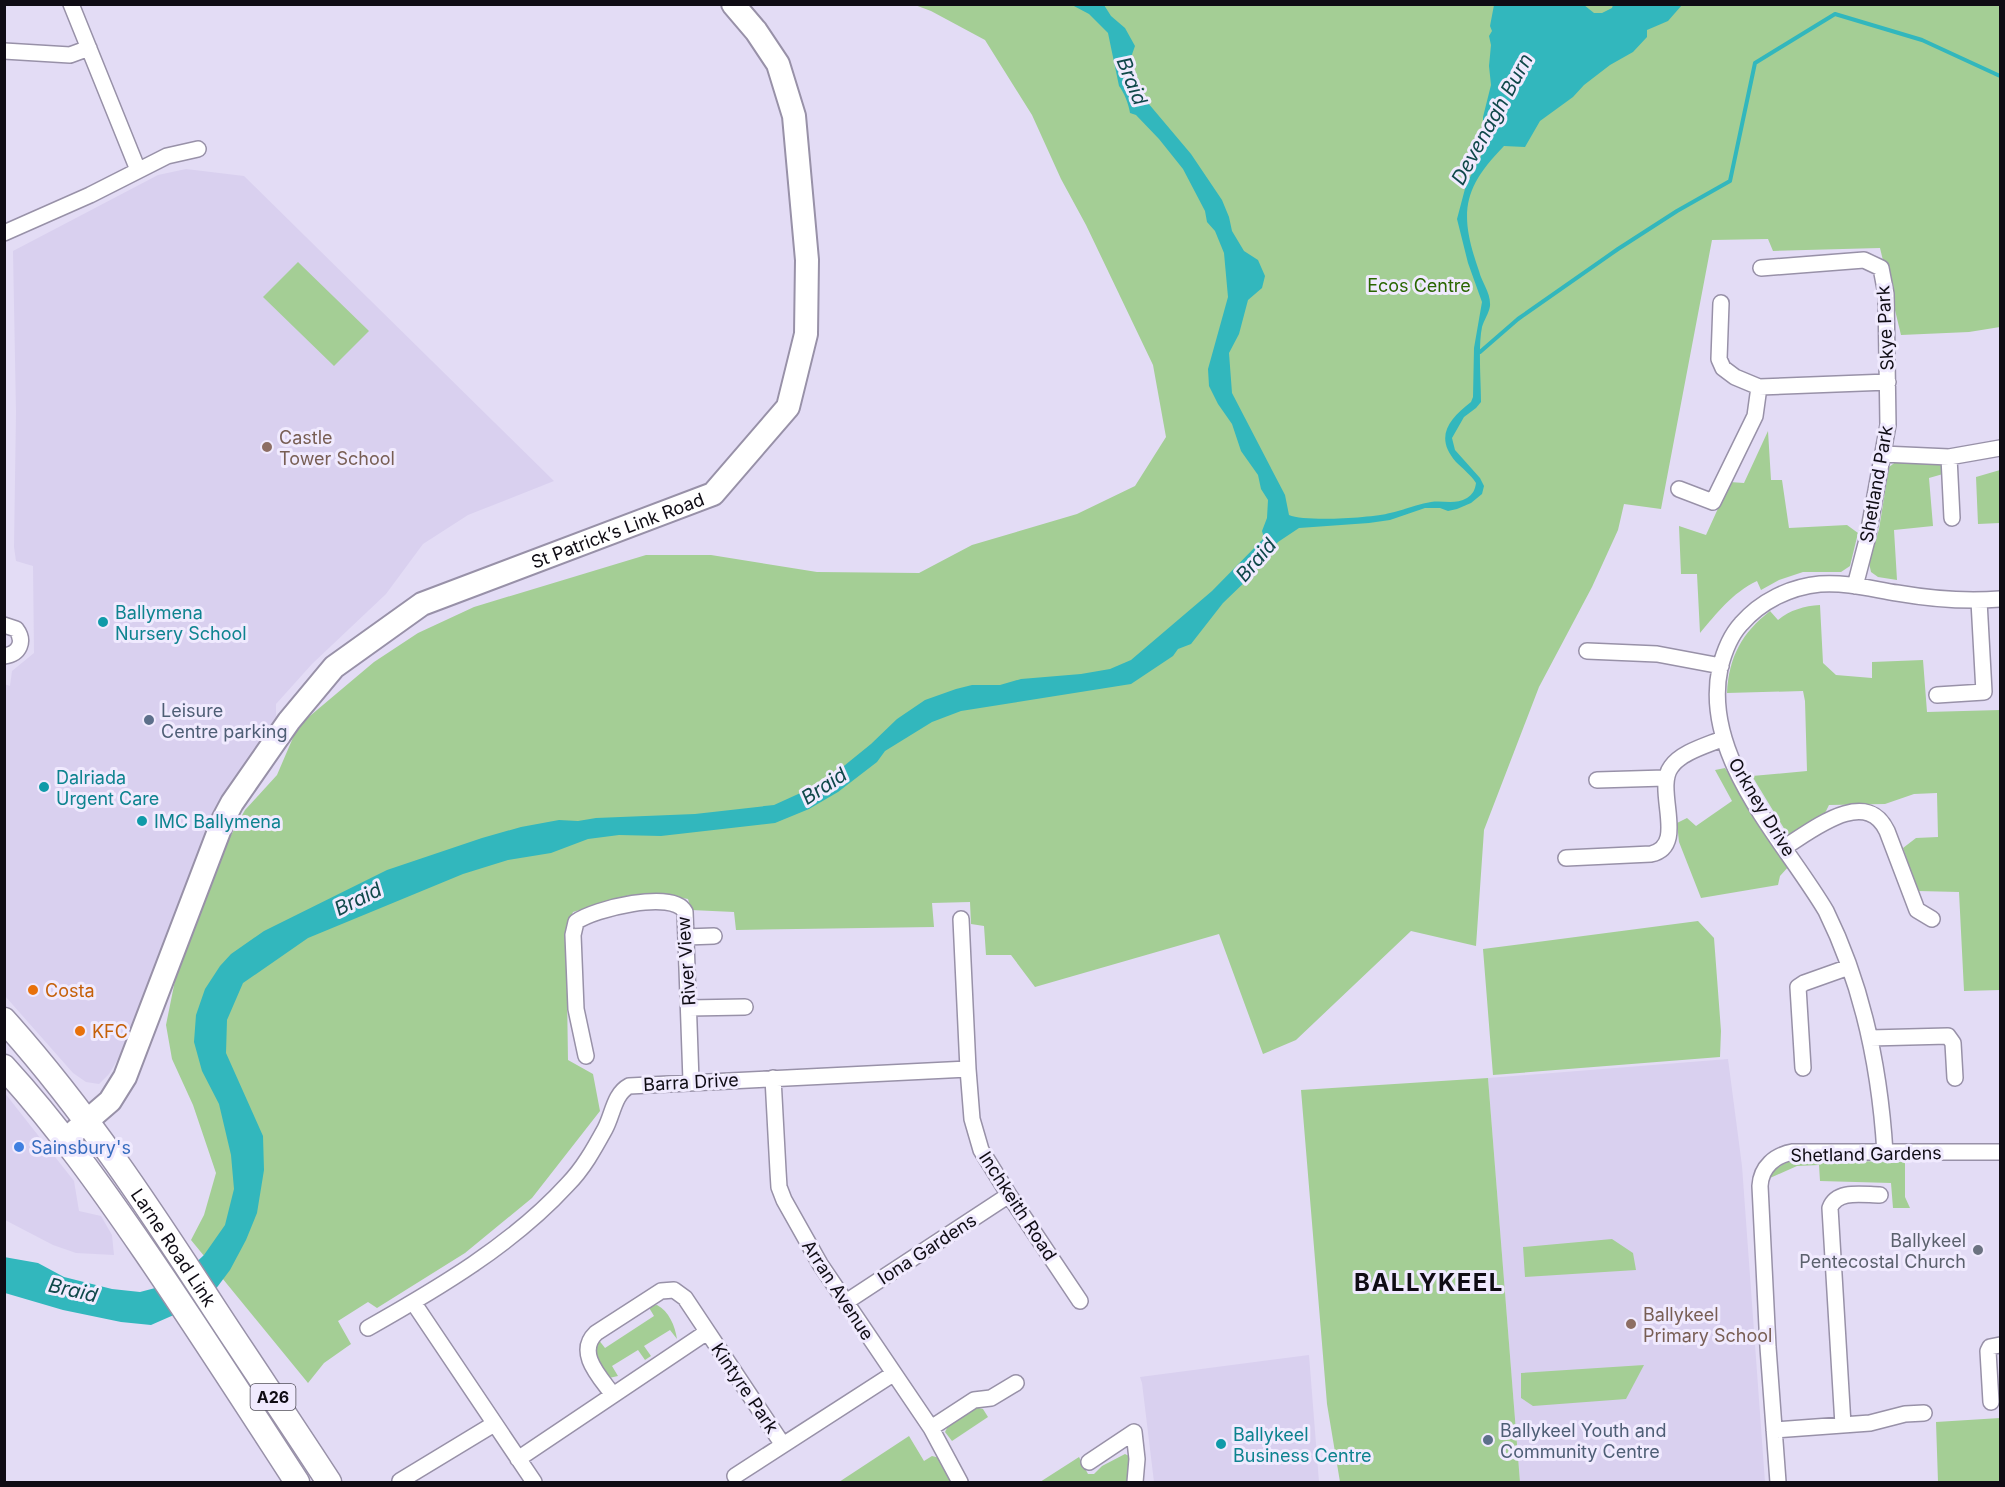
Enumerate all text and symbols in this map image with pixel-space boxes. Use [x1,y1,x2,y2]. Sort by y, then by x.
water label: Devenagh Burn [1446,49,1538,189]
water label: Braid [1112,53,1153,109]
park label: Ecos Centre [1367,275,1471,296]
street label: Skye Park [1872,285,1898,371]
street label: Shetland Park [1855,424,1897,544]
place label: Castle Tower School [279,427,395,469]
marker: Castle Tower School [260,440,274,454]
street label: St Patrick’s Link Road [528,488,707,572]
water label: Braid [1231,533,1282,587]
place label: Ballymena Nursery School [115,602,247,644]
marker: Ballymena Nursery School [96,615,110,629]
place label: Leisure Centre parking [161,700,287,742]
marker: Leisure Centre parking [142,713,156,727]
street label: Orkney Drive [1724,754,1800,860]
water label: Braid [797,762,852,810]
place label: Dalriada Urgent Care [56,767,159,809]
marker: Dalriada Urgent Care [37,780,51,794]
place label: IMC Ballymena [154,811,281,832]
marker: IMC Ballymena [135,814,149,828]
water label: Braid [330,877,386,921]
street label: River View [672,915,700,1006]
place label: Costa [45,980,95,1001]
marker: Costa [26,983,40,997]
place label: KFC [92,1021,128,1042]
marker: KFC [73,1024,87,1038]
street label: Barra Drive [643,1069,739,1095]
place label: Sainsbury's [31,1137,131,1158]
marker: Sainsbury's [12,1140,26,1154]
street label: Shetland Gardens [1790,1142,1942,1166]
street label: Inchkeith Road [975,1148,1061,1264]
street label: Larne Road Link [127,1184,221,1310]
street label: Iona Gardens [874,1209,980,1289]
place label: Ballykeel Pentecostal Church [1799,1230,1966,1272]
street label: Arran Avenue [798,1236,878,1344]
marker: Ballykeel Pentecostal Church [1971,1243,1985,1257]
district label: BALLYKEEL [1354,1268,1504,1297]
water label: Braid [46,1273,101,1307]
place label: Ballykeel Primary School [1643,1304,1772,1346]
marker: Ballykeel Primary School [1624,1317,1638,1331]
street label: Kintyre Park [707,1339,783,1437]
road number: A26 [250,1384,296,1410]
place label: Ballykeel Youth and Community Centre [1500,1420,1666,1462]
place label: Ballykeel Business Centre [1233,1424,1372,1466]
marker: Ballykeel Youth and Community Centre [1481,1433,1495,1447]
marker: Ballykeel Business Centre [1214,1437,1228,1451]

